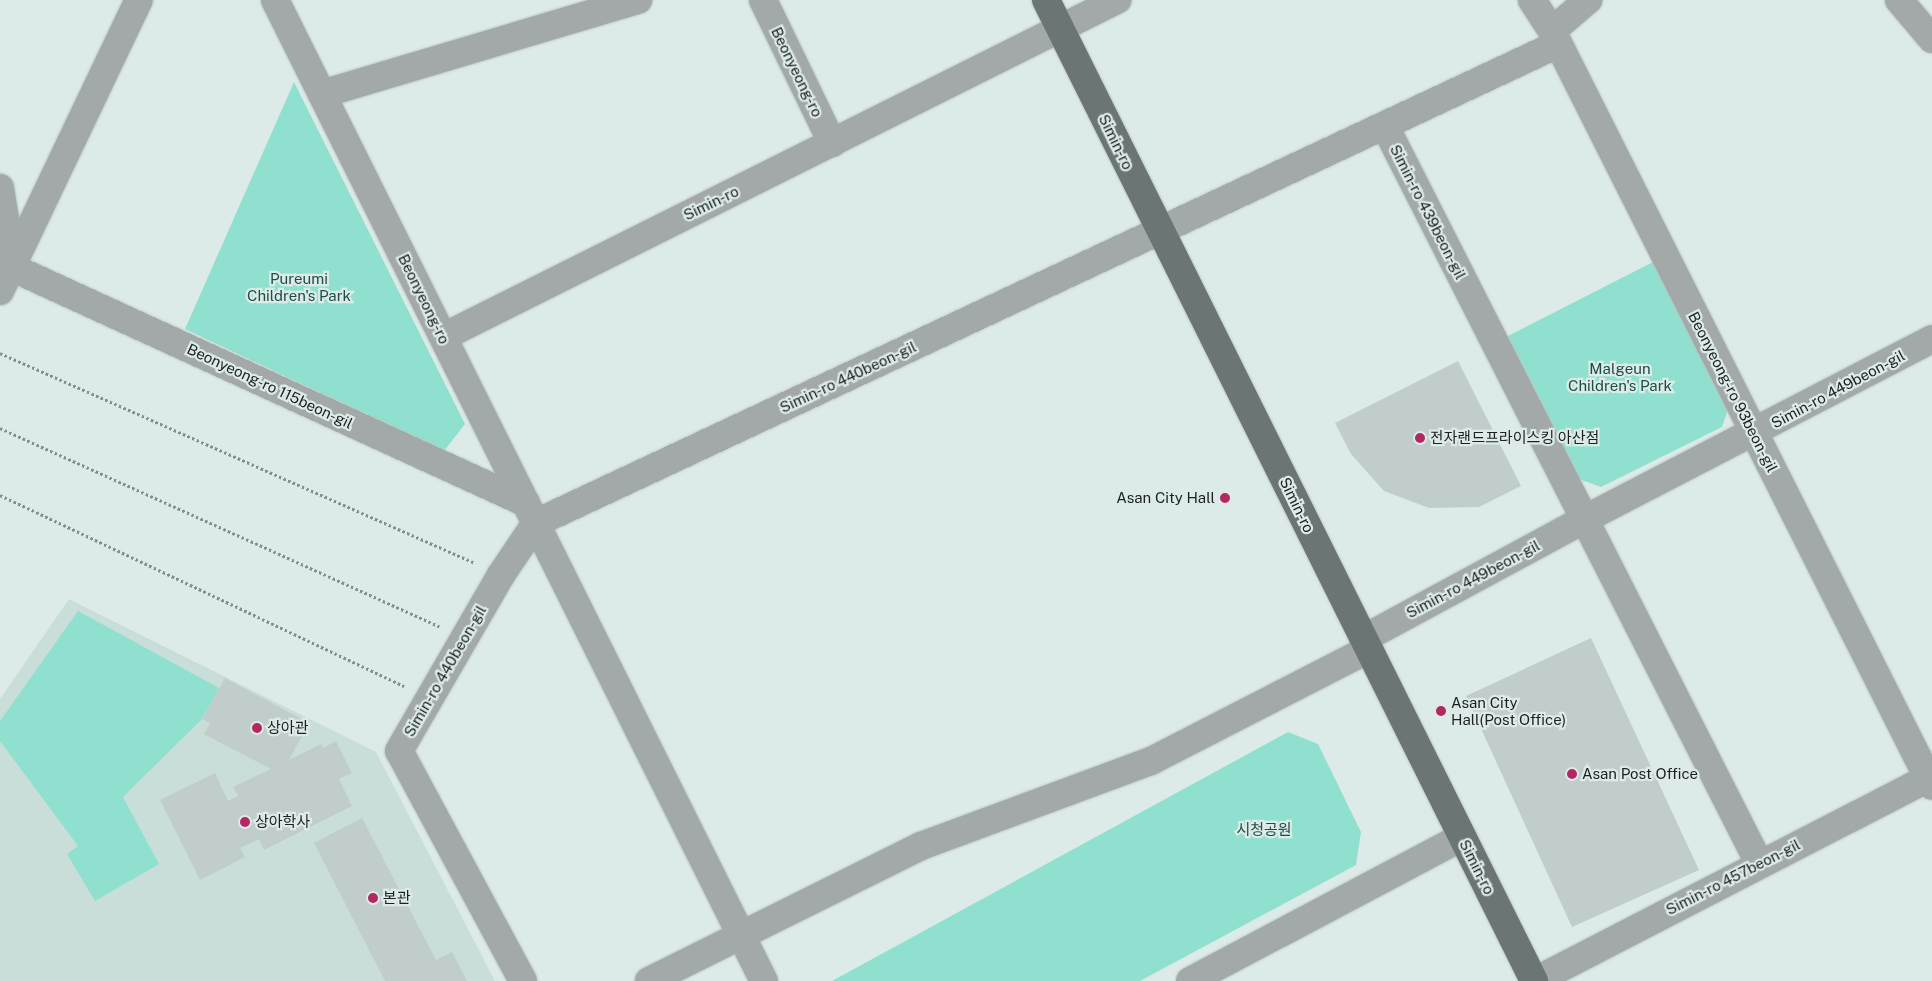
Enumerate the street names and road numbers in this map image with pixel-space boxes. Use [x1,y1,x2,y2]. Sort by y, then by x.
street label: Beonyeong-ro [768,24,826,120]
street label: Simin-ro [1095,111,1137,173]
street label: Simin-ro 439beon-gil [1386,142,1470,282]
street label: Simin-ro [680,182,742,224]
street label: Beonyeong-ro [395,251,453,347]
street label: Beonyeong-ro 93beon-gil [1685,309,1781,475]
street label: Simin-ro 440beon-gil [777,337,919,417]
street label: Beonyeong-ro 115beon-gil [184,340,356,432]
street label: Simin-ro 449beon-gil [1768,346,1908,432]
street label: Simin-ro [1276,474,1318,536]
street label: Simin-ro 449beon-gil [1403,536,1543,622]
street label: Simin-ro 440beon-gil [400,602,490,740]
street label: Simin-ro 457beon-gil [1663,835,1803,919]
street label: Simin-ro [1456,837,1498,897]

